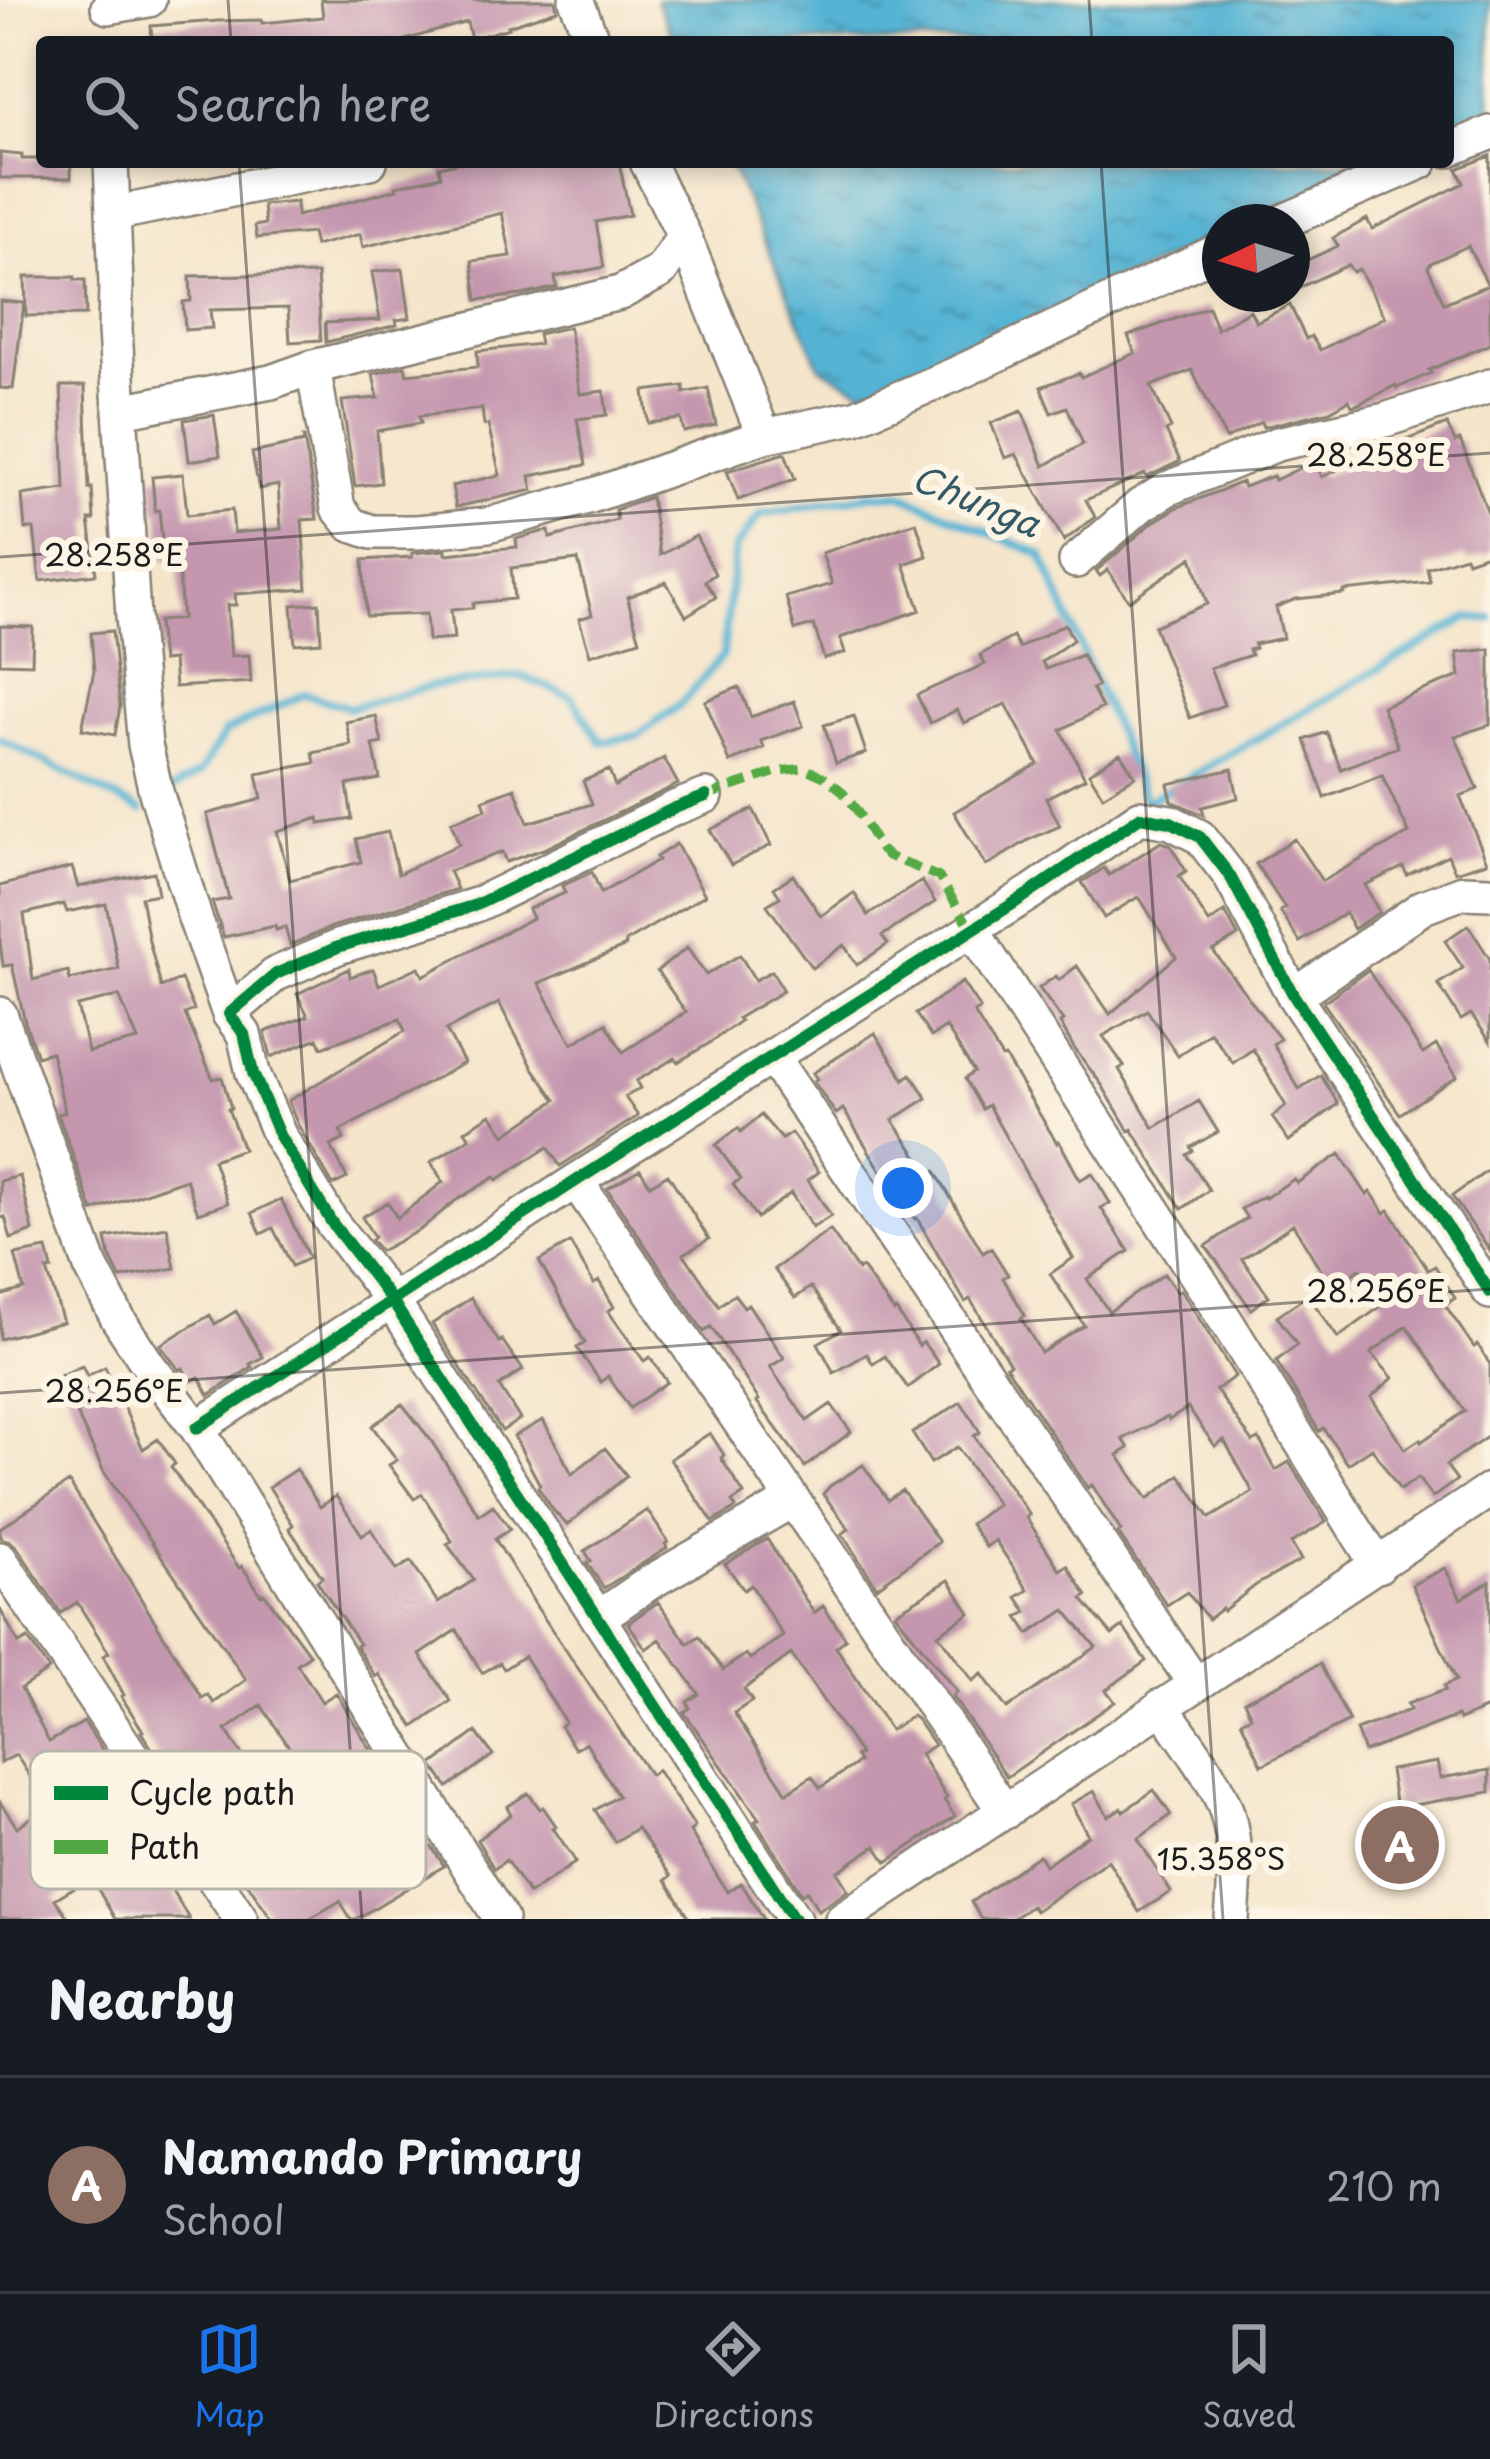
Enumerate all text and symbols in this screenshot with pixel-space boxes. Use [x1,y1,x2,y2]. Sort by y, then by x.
search box [36,36,1454,168]
text: Search here [174,68,431,136]
icon: search [78,69,144,135]
north arrow [1202,204,1310,312]
text: 28.258°E [1306,431,1446,476]
water label: Chunga [905,449,1050,550]
text: 28.258°E [44,531,184,576]
your location [873,1158,933,1218]
text: 28.256°E [1307,1267,1445,1312]
text: 28.256°E [45,1367,183,1412]
legend [30,1751,426,1889]
text: Cycle path [129,1766,295,1816]
pin: A [1361,1800,1439,1890]
text: Path [129,1820,200,1870]
text: 15.358°S [1157,1835,1285,1880]
text: Nearby [48,1959,235,2036]
text: Namando Primary [162,2121,582,2189]
text: A [72,2155,102,2214]
text: 210 m [1326,2155,1442,2214]
text: School [162,2189,285,2248]
tab: Map [194,2316,265,2438]
tab: Directions [653,2316,814,2438]
tab: Saved [1202,2316,1296,2438]

